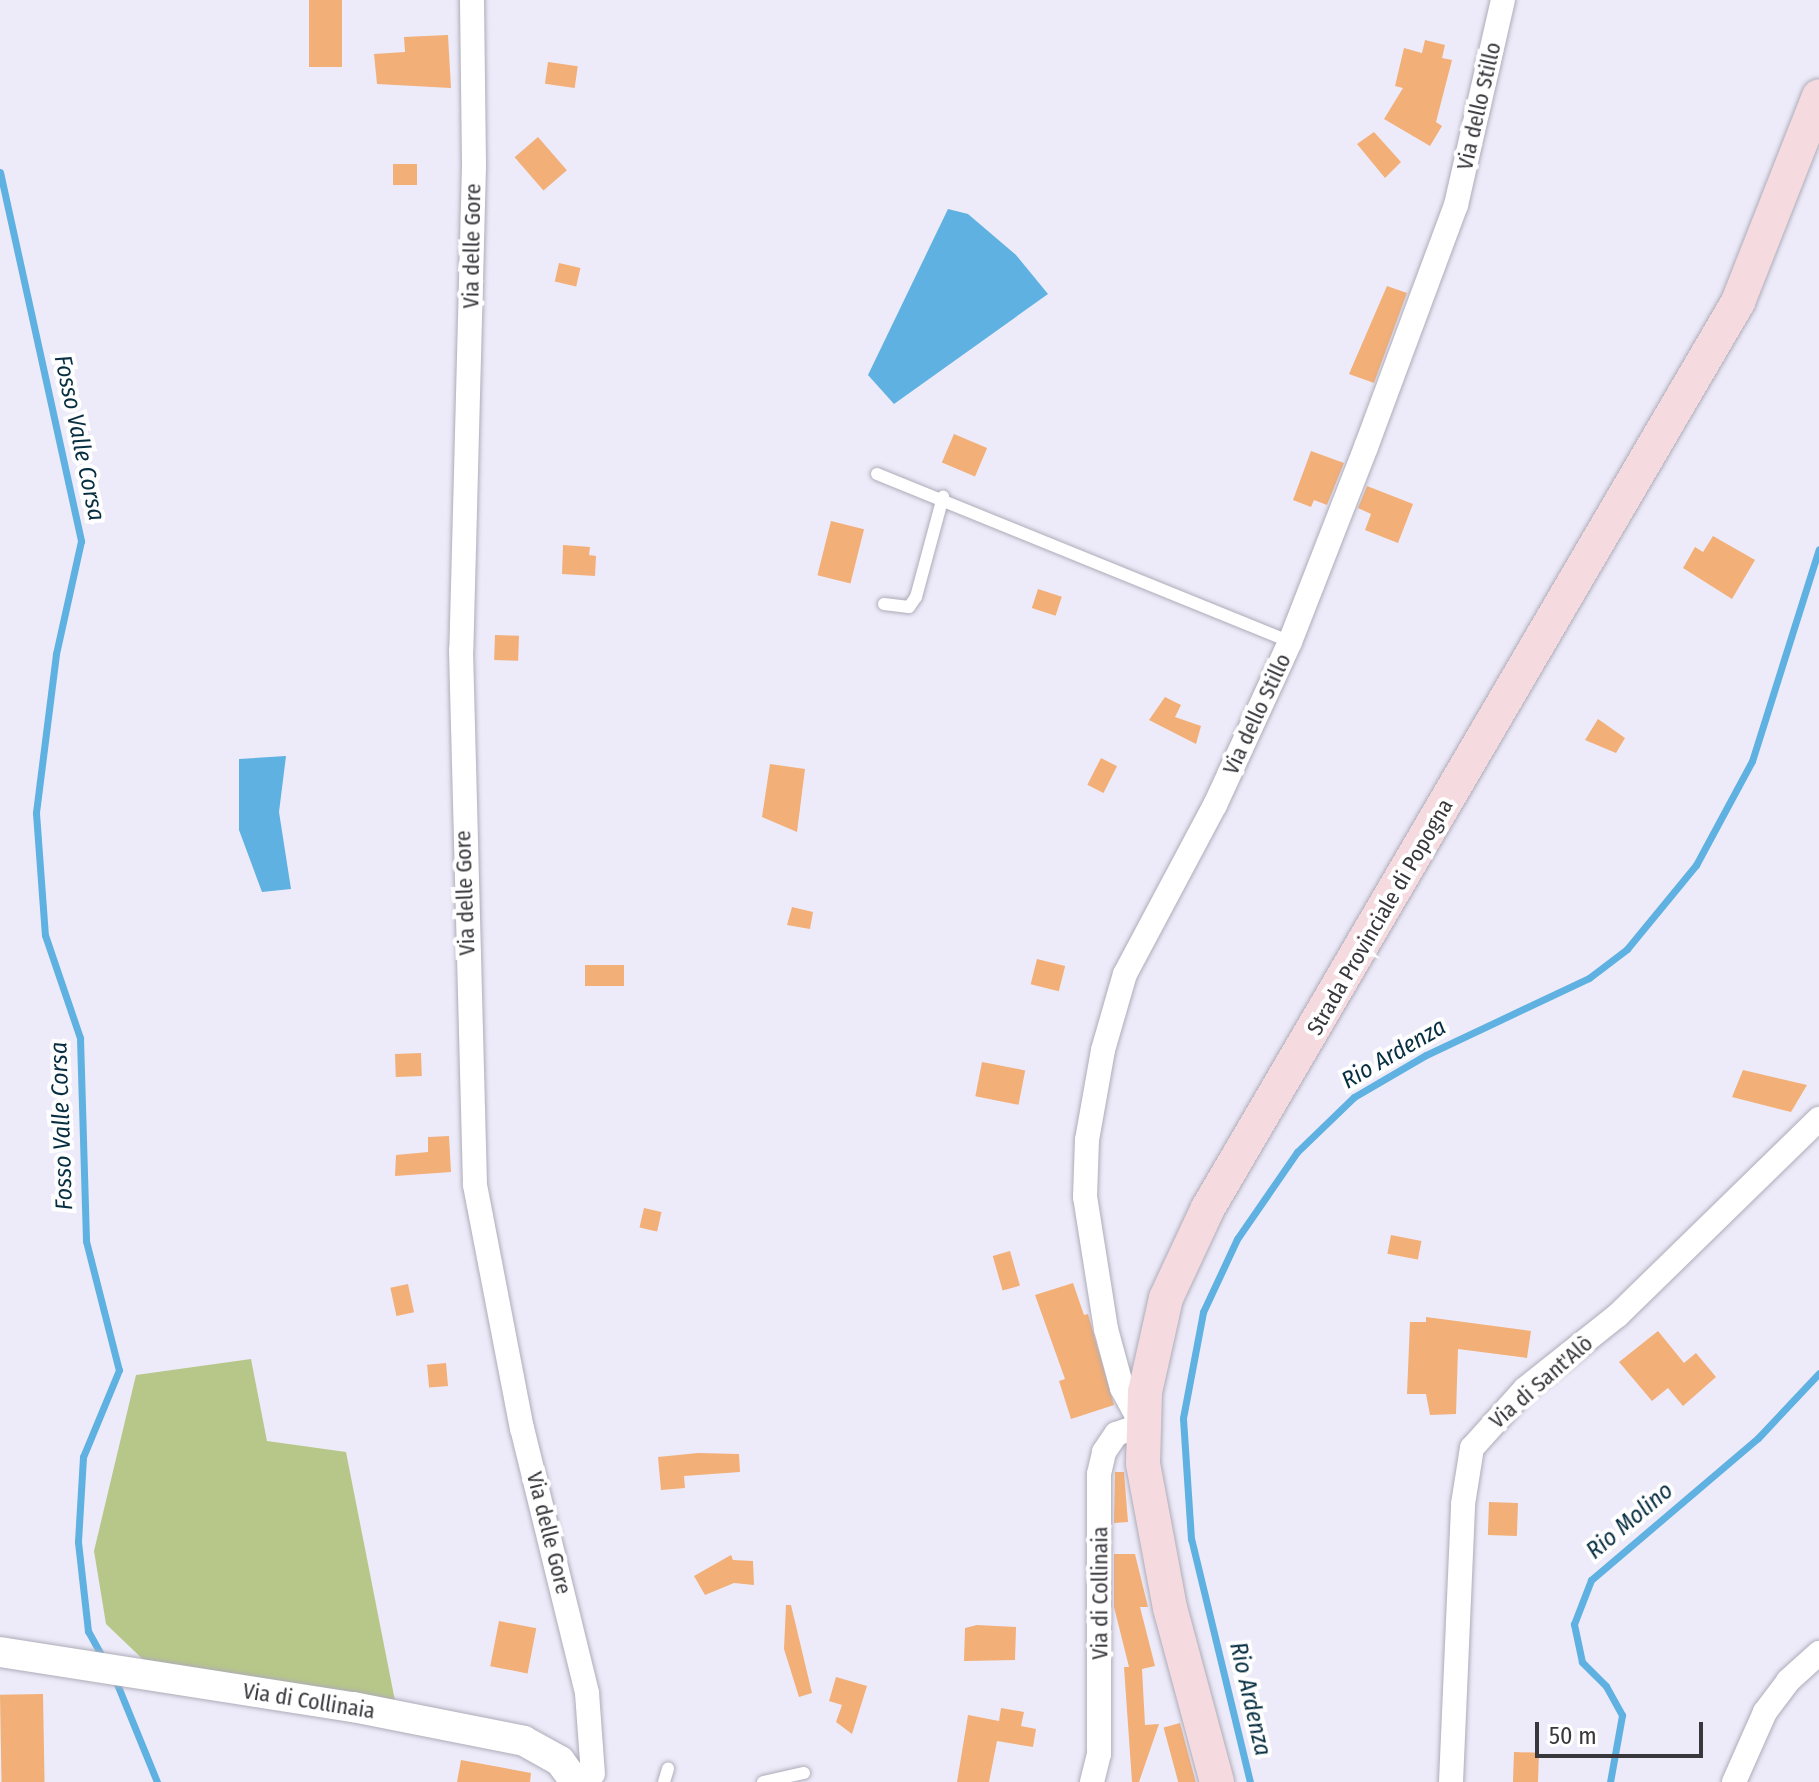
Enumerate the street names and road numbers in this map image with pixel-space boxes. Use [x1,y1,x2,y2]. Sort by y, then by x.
street label: Via dello Stillo [1451,40,1507,172]
street label: Via delle Gore [458,183,486,309]
street label: Via dello Stillo [1217,649,1297,779]
street label: Strada Provinciale di Popogna [1301,794,1459,1040]
street label: Via delle Gore [450,830,480,956]
street label: Via di Sant'Alò [1484,1330,1598,1434]
street label: Via delle Gore [521,1469,577,1597]
street label: Via di Collinaia [1087,1526,1113,1660]
street label: Via di Collinaia [241,1678,377,1724]

